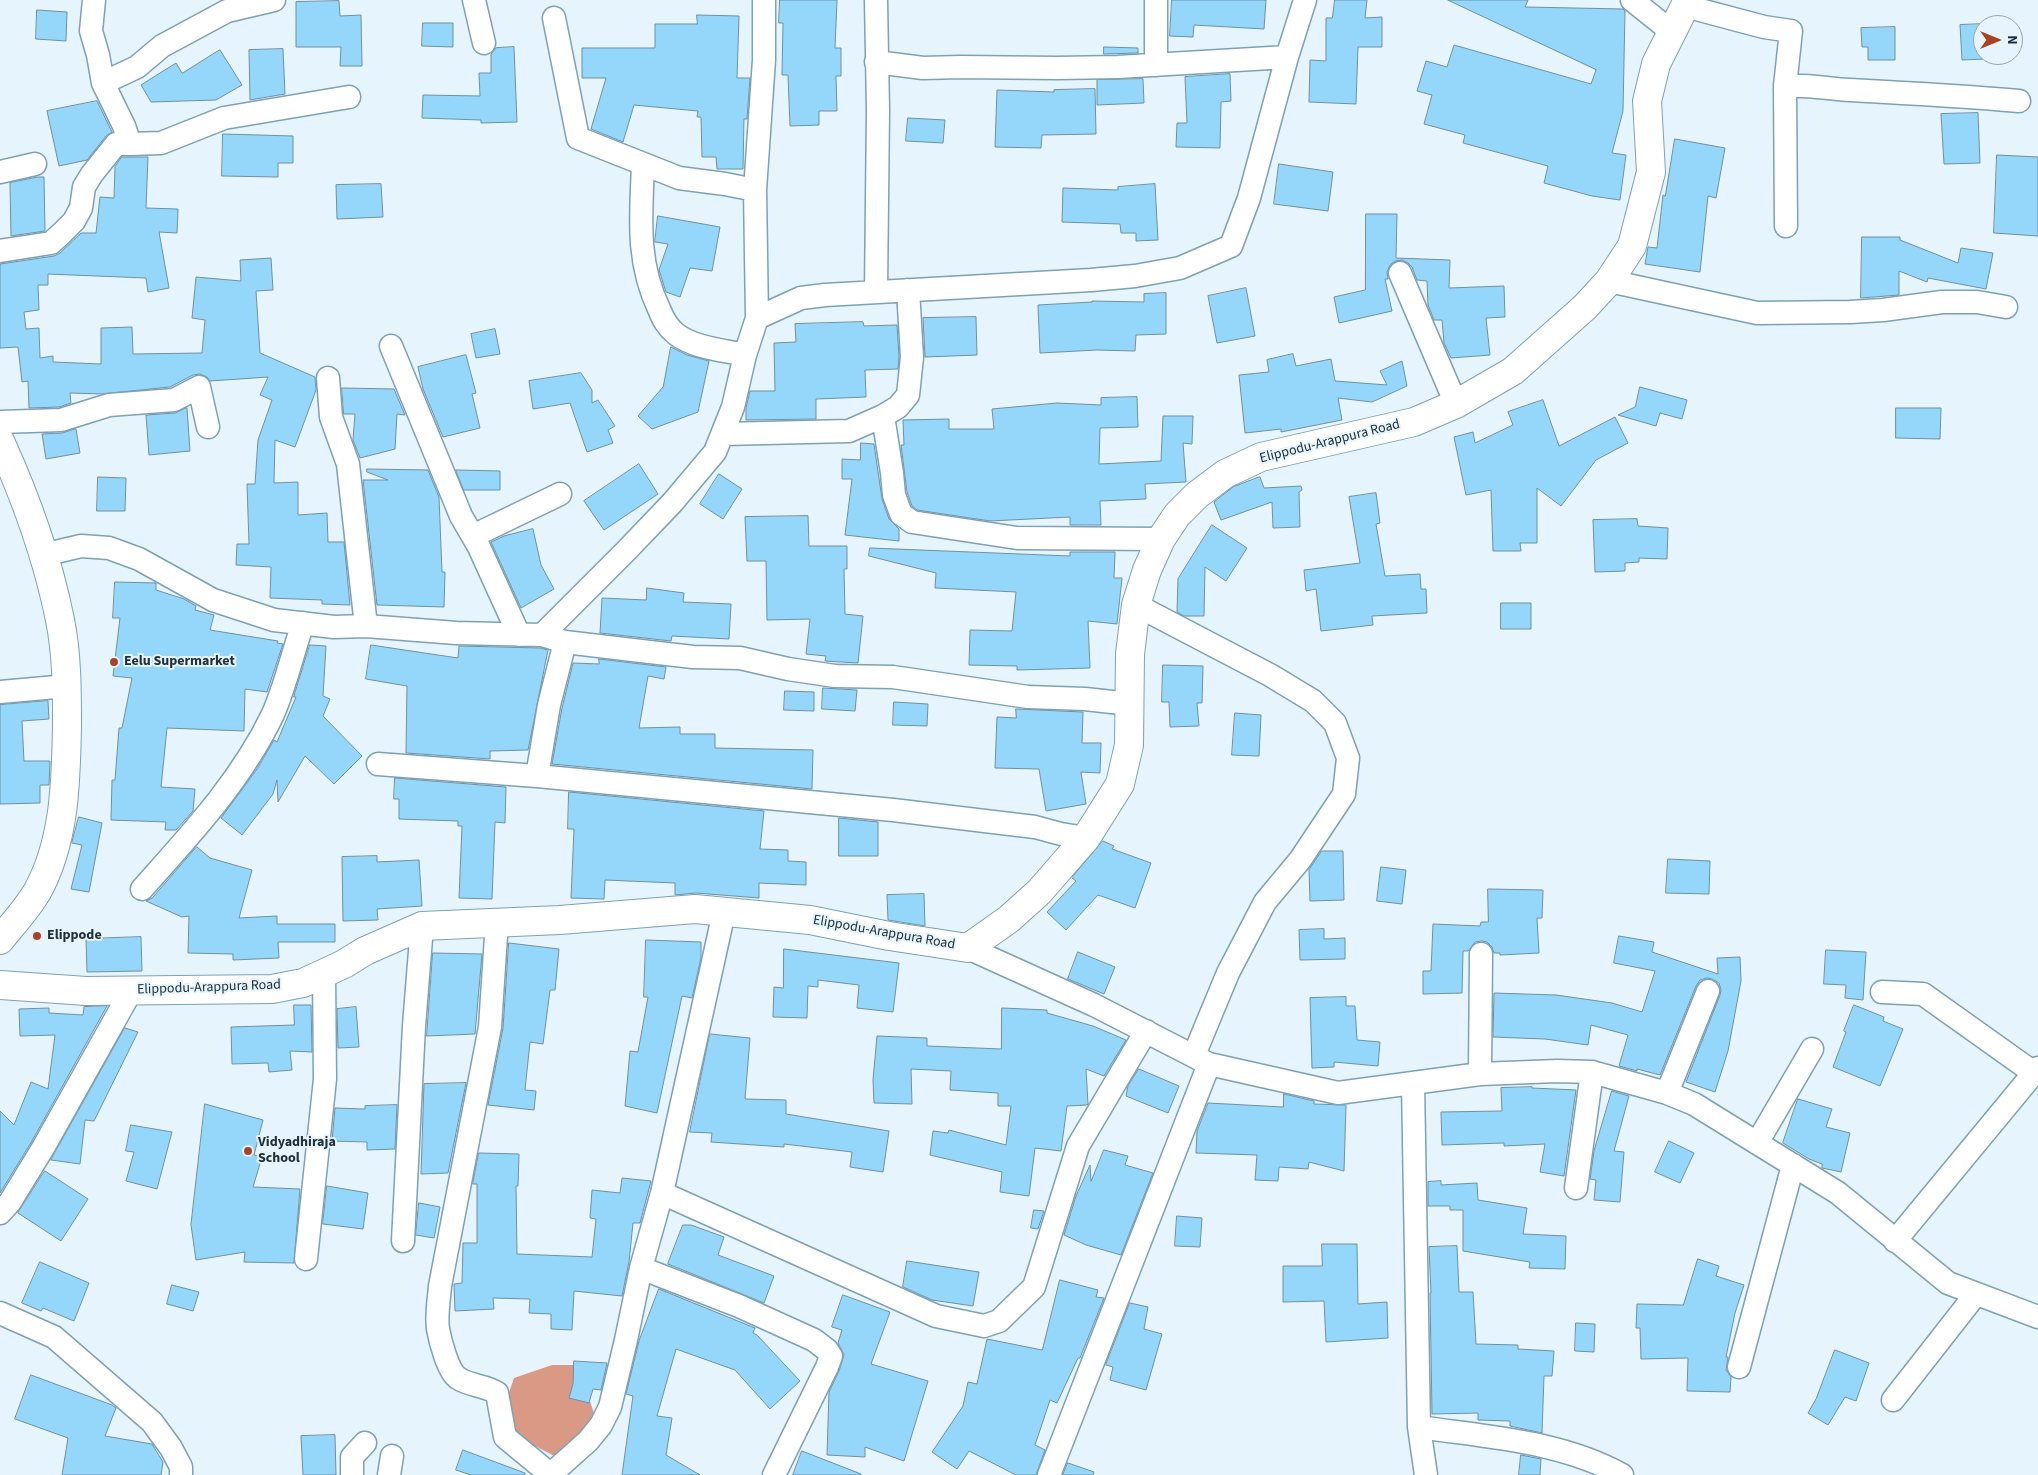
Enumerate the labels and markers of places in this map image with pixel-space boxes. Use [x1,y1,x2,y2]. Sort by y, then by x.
place label: Eelu Supermarket [124,654,235,670]
marker: Eelu Supermarket [108,656,120,668]
place label: Elippode [47,928,102,944]
marker: Elippode [31,930,43,942]
place label: Vidyadhiraja School [258,1135,336,1168]
marker: Vidyadhiraja School [242,1145,254,1157]

